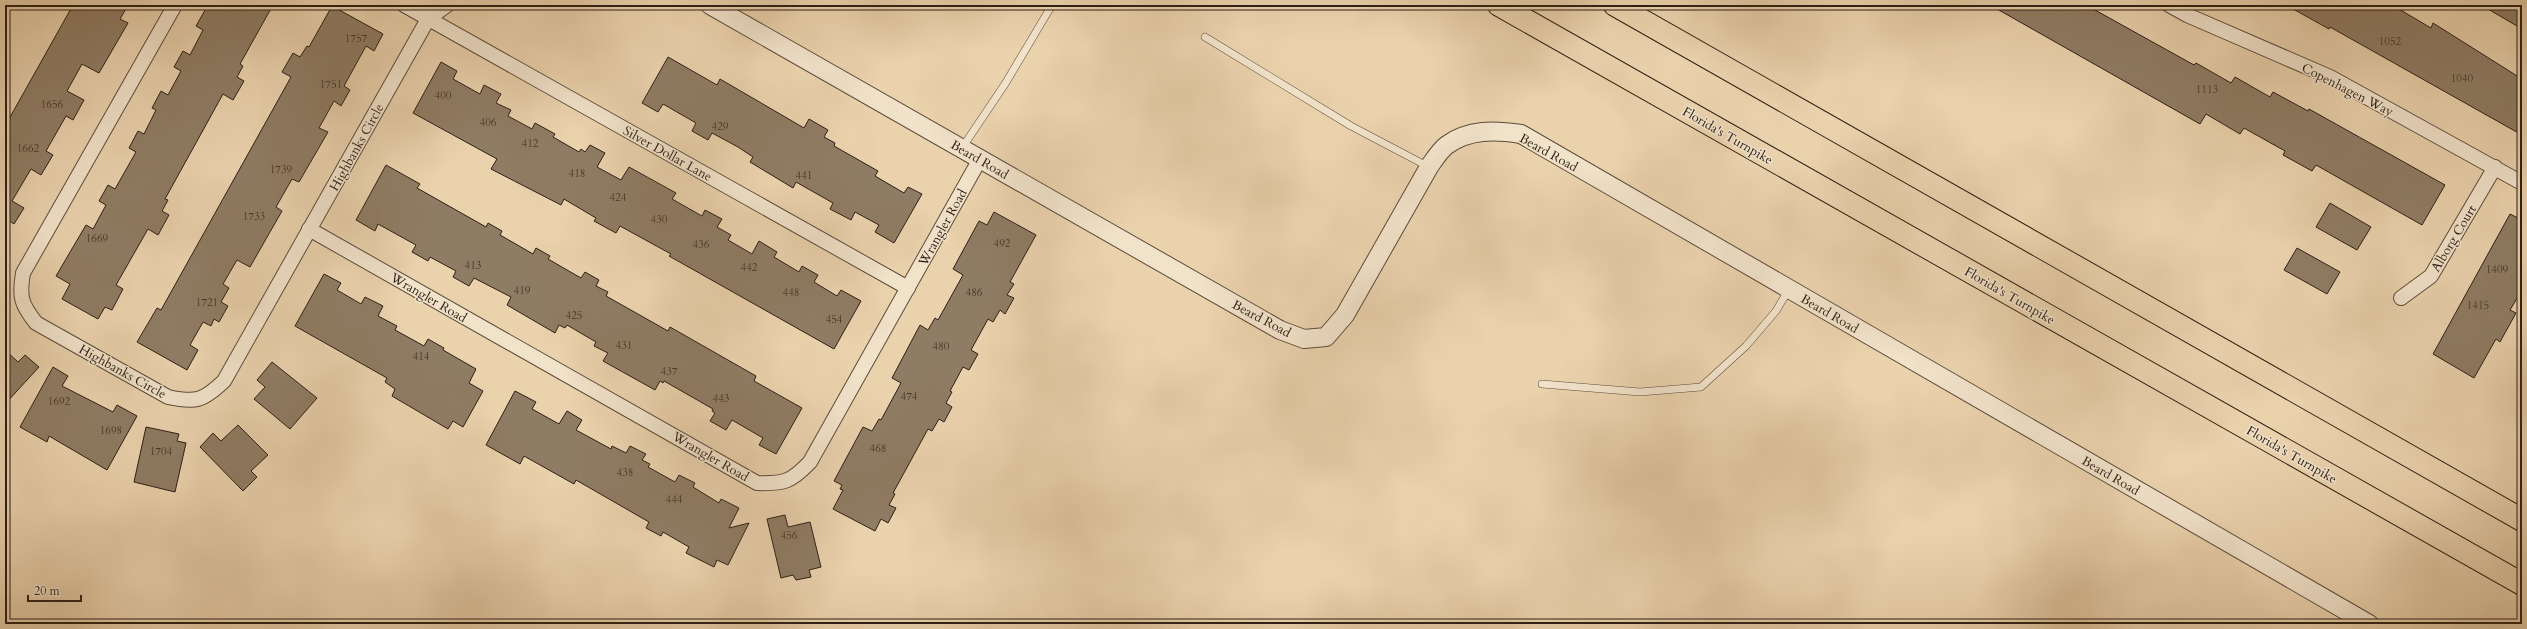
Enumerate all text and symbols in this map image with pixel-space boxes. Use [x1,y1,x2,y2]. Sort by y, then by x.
house number: 1757 [345,31,368,46]
house number: 1052 [2379,34,2402,49]
street label: Copenhagen Way [2299,59,2397,121]
house number: 1040 [2451,71,2474,86]
house number: 1751 [320,77,342,92]
house number: 1113 [2196,82,2219,97]
house number: 400 [435,88,452,103]
house number: 1656 [41,97,64,112]
street label: Highbanks Circle [325,101,388,194]
street label: Florida's Turnpike [1679,103,1776,169]
house number: 406 [480,115,497,130]
house number: 429 [712,119,729,134]
street label: Silver Dollar Lane [620,122,715,186]
street label: Beard Road [1516,129,1581,176]
house number: 412 [522,136,539,151]
street label: Beard Road [947,136,1012,184]
house number: 1662 [17,141,40,156]
house number: 1739 [270,162,293,177]
house number: 418 [569,166,585,181]
house number: 441 [796,168,812,183]
street label: Wrangler Road [914,186,971,270]
house number: 424 [610,190,627,205]
street label: Alborg Court [2427,202,2481,275]
house number: 1733 [243,209,266,224]
house number: 430 [651,212,668,227]
house number: 1669 [86,231,109,246]
house number: 492 [994,236,1011,251]
house number: 436 [693,237,710,252]
house number: 413 [465,258,482,273]
house number: 442 [741,260,758,275]
house number: 1409 [2486,262,2509,277]
street label: Florida's Turnpike [1961,263,2058,329]
street label: Wrangler Road [386,268,470,327]
house number: 419 [514,283,531,298]
house number: 448 [783,285,799,300]
house number: 486 [966,285,983,300]
street label: Beard Road [1797,290,1862,338]
house number: 1721 [196,295,218,310]
street label: Beard Road [1229,296,1294,342]
house number: 1415 [2467,298,2489,313]
house number: 425 [566,308,582,323]
house number: 454 [826,312,843,327]
house number: 431 [616,338,632,353]
house number: 480 [933,339,950,354]
street label: Highbanks Circle [76,340,169,403]
house number: 414 [413,349,430,364]
house number: 437 [661,364,678,379]
house number: 474 [901,389,918,404]
house number: 443 [713,391,730,406]
house number: 1692 [48,394,71,409]
street label: Florida's Turnpike [2243,422,2340,488]
house number: 1698 [100,423,122,438]
street label: Wrangler Road [668,427,752,486]
house number: 468 [870,441,886,456]
house number: 1704 [150,444,173,459]
street label: Beard Road [2078,452,2143,500]
house number: 438 [617,465,633,480]
house number: 444 [666,492,683,507]
house number: 456 [781,528,798,543]
scale bar [28,577,81,603]
text: 20 m [34,583,61,599]

